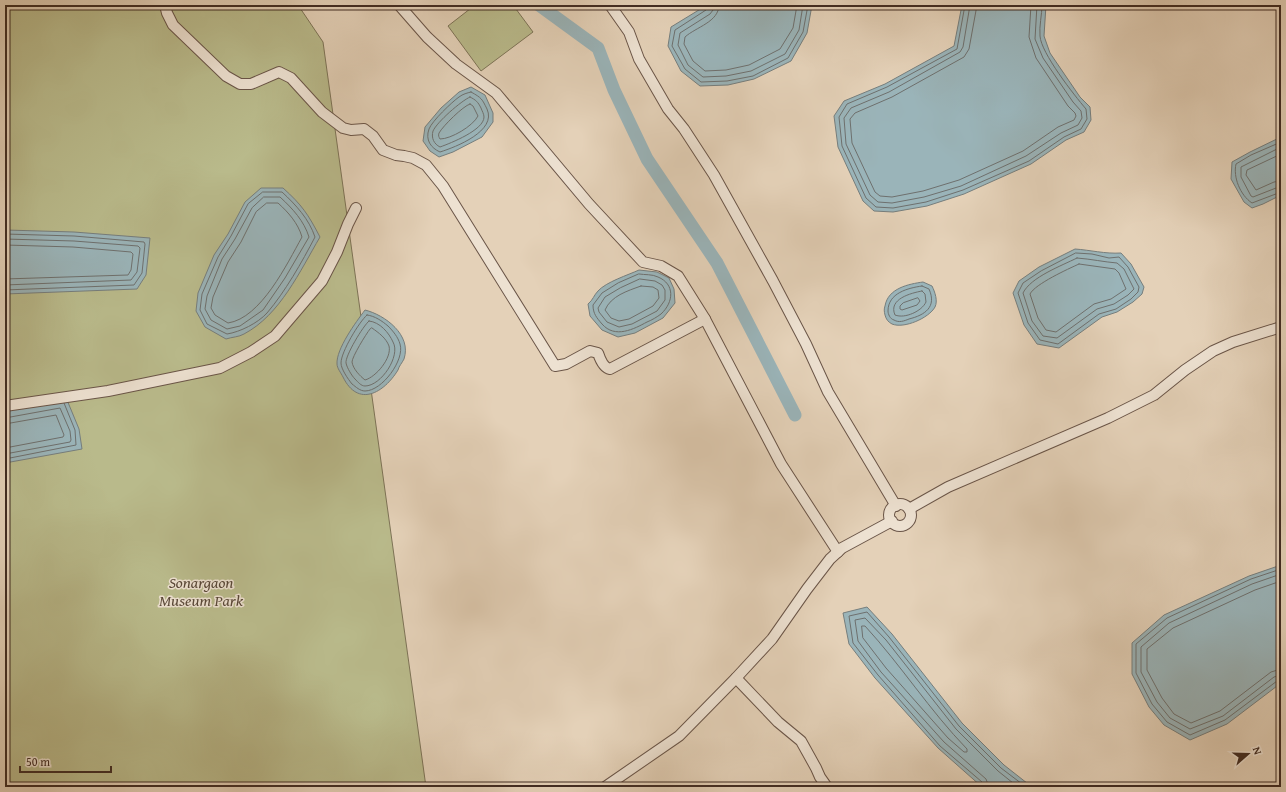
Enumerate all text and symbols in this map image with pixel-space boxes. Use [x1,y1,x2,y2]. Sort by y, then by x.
park label: Sonargaon Museum Park [159,570,244,612]
north arrow [1228,734,1268,774]
text: N [1249,744,1266,757]
scale bar [20,748,111,774]
text: 50 m [26,753,50,770]

